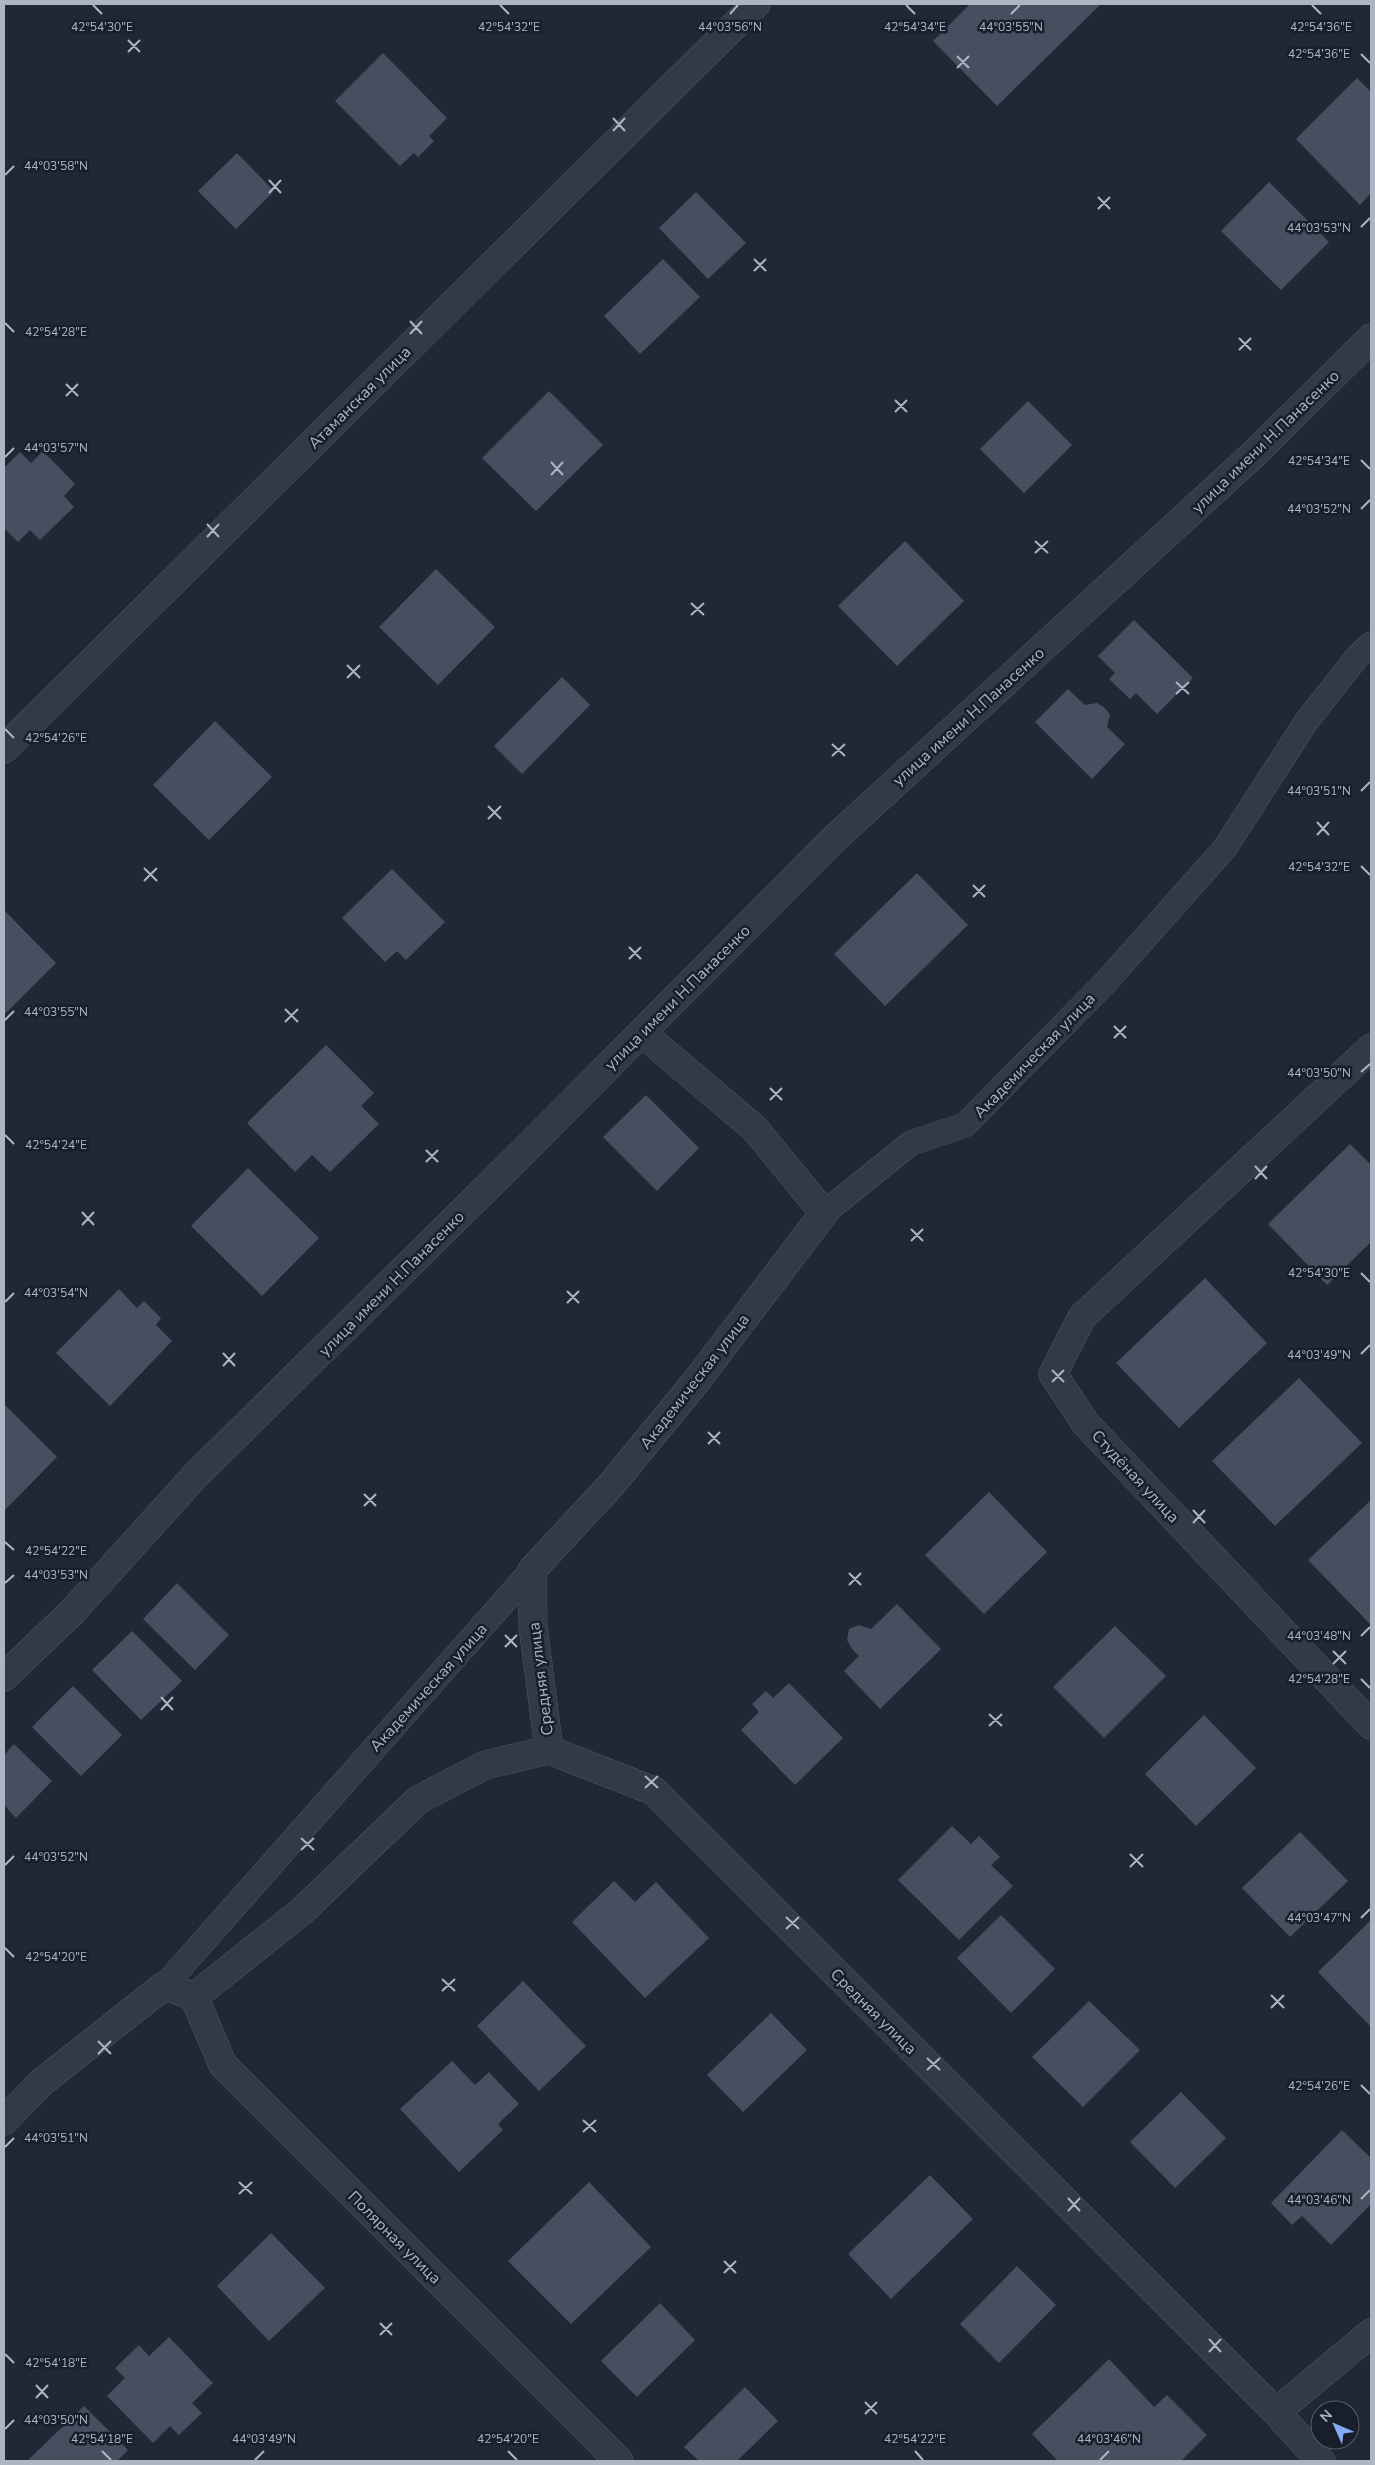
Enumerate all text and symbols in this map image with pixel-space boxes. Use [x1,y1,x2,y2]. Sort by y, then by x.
text: 42°54'30"E [71,19,133,35]
text: 42°54'32"E [478,19,540,35]
text: 44°03'56"N [698,19,762,35]
text: 42°54'34"E [884,19,946,35]
text: 44°03'55"N [979,19,1043,35]
text: 42°54'36"E [1290,19,1352,35]
text: 42°54'36"E [1288,46,1350,62]
text: 44°03'58"N [24,158,88,174]
text: 44°03'53"N [1287,220,1351,236]
text: 42°54'28"E [25,324,87,340]
street label: Атаманская улица [303,341,416,454]
street label: улица имени Н.Панасенко [1187,365,1344,518]
text: 44°03'57"N [24,440,88,456]
text: 42°54'34"E [1288,453,1350,469]
text: 44°03'52"N [1287,501,1351,517]
street label: улица имени Н.Панасенко [888,642,1050,791]
text: 42°54'26"E [25,730,87,746]
text: 44°03'51"N [1287,783,1351,799]
text: 42°54'32"E [1288,859,1350,875]
street label: улица имени Н.Панасенко [600,920,755,1075]
street label: Академическая улица [969,988,1100,1123]
text: 44°03'55"N [24,1004,88,1020]
text: 44°03'50"N [1287,1065,1351,1081]
text: 42°54'24"E [25,1137,87,1153]
street label: улица имени Н.Панасенко [314,1206,469,1361]
text: 42°54'30"E [1288,1265,1350,1281]
text: 44°03'54"N [24,1285,88,1301]
street label: Академическая улица [635,1309,755,1454]
text: 44°03'49"N [1287,1347,1351,1363]
street label: Студёная улица [1086,1425,1184,1528]
text: 42°54'22"E [25,1543,87,1559]
text: 44°03'53"N [24,1567,88,1583]
street label: Академическая улица [365,1619,493,1757]
street label: Средняя улица [523,1621,559,1737]
text: 44°03'48"N [1287,1628,1351,1644]
text: 42°54'28"E [1288,1671,1350,1687]
text: 44°03'52"N [24,1849,88,1865]
text: 44°03'47"N [1287,1910,1351,1926]
text: 42°54'20"E [25,1949,87,1965]
street label: Средняя улица [825,1964,921,2060]
text: 42°54'26"E [1288,2078,1350,2094]
text: 44°03'51"N [24,2130,88,2146]
street label: Полярная улица [343,2186,446,2289]
text: 44°03'46"N [1287,2192,1351,2208]
text: 42°54'18"E [25,2355,87,2371]
north arrow [1310,2400,1360,2450]
text: N [1316,2406,1337,2427]
text: 44°03'50"N [24,2412,88,2428]
text: 42°54'18"E [71,2431,133,2447]
text: 44°03'49"N [232,2431,296,2447]
text: 42°54'20"E [477,2431,539,2447]
text: 42°54'22"E [884,2431,946,2447]
text: 44°03'46"N [1077,2431,1141,2447]

